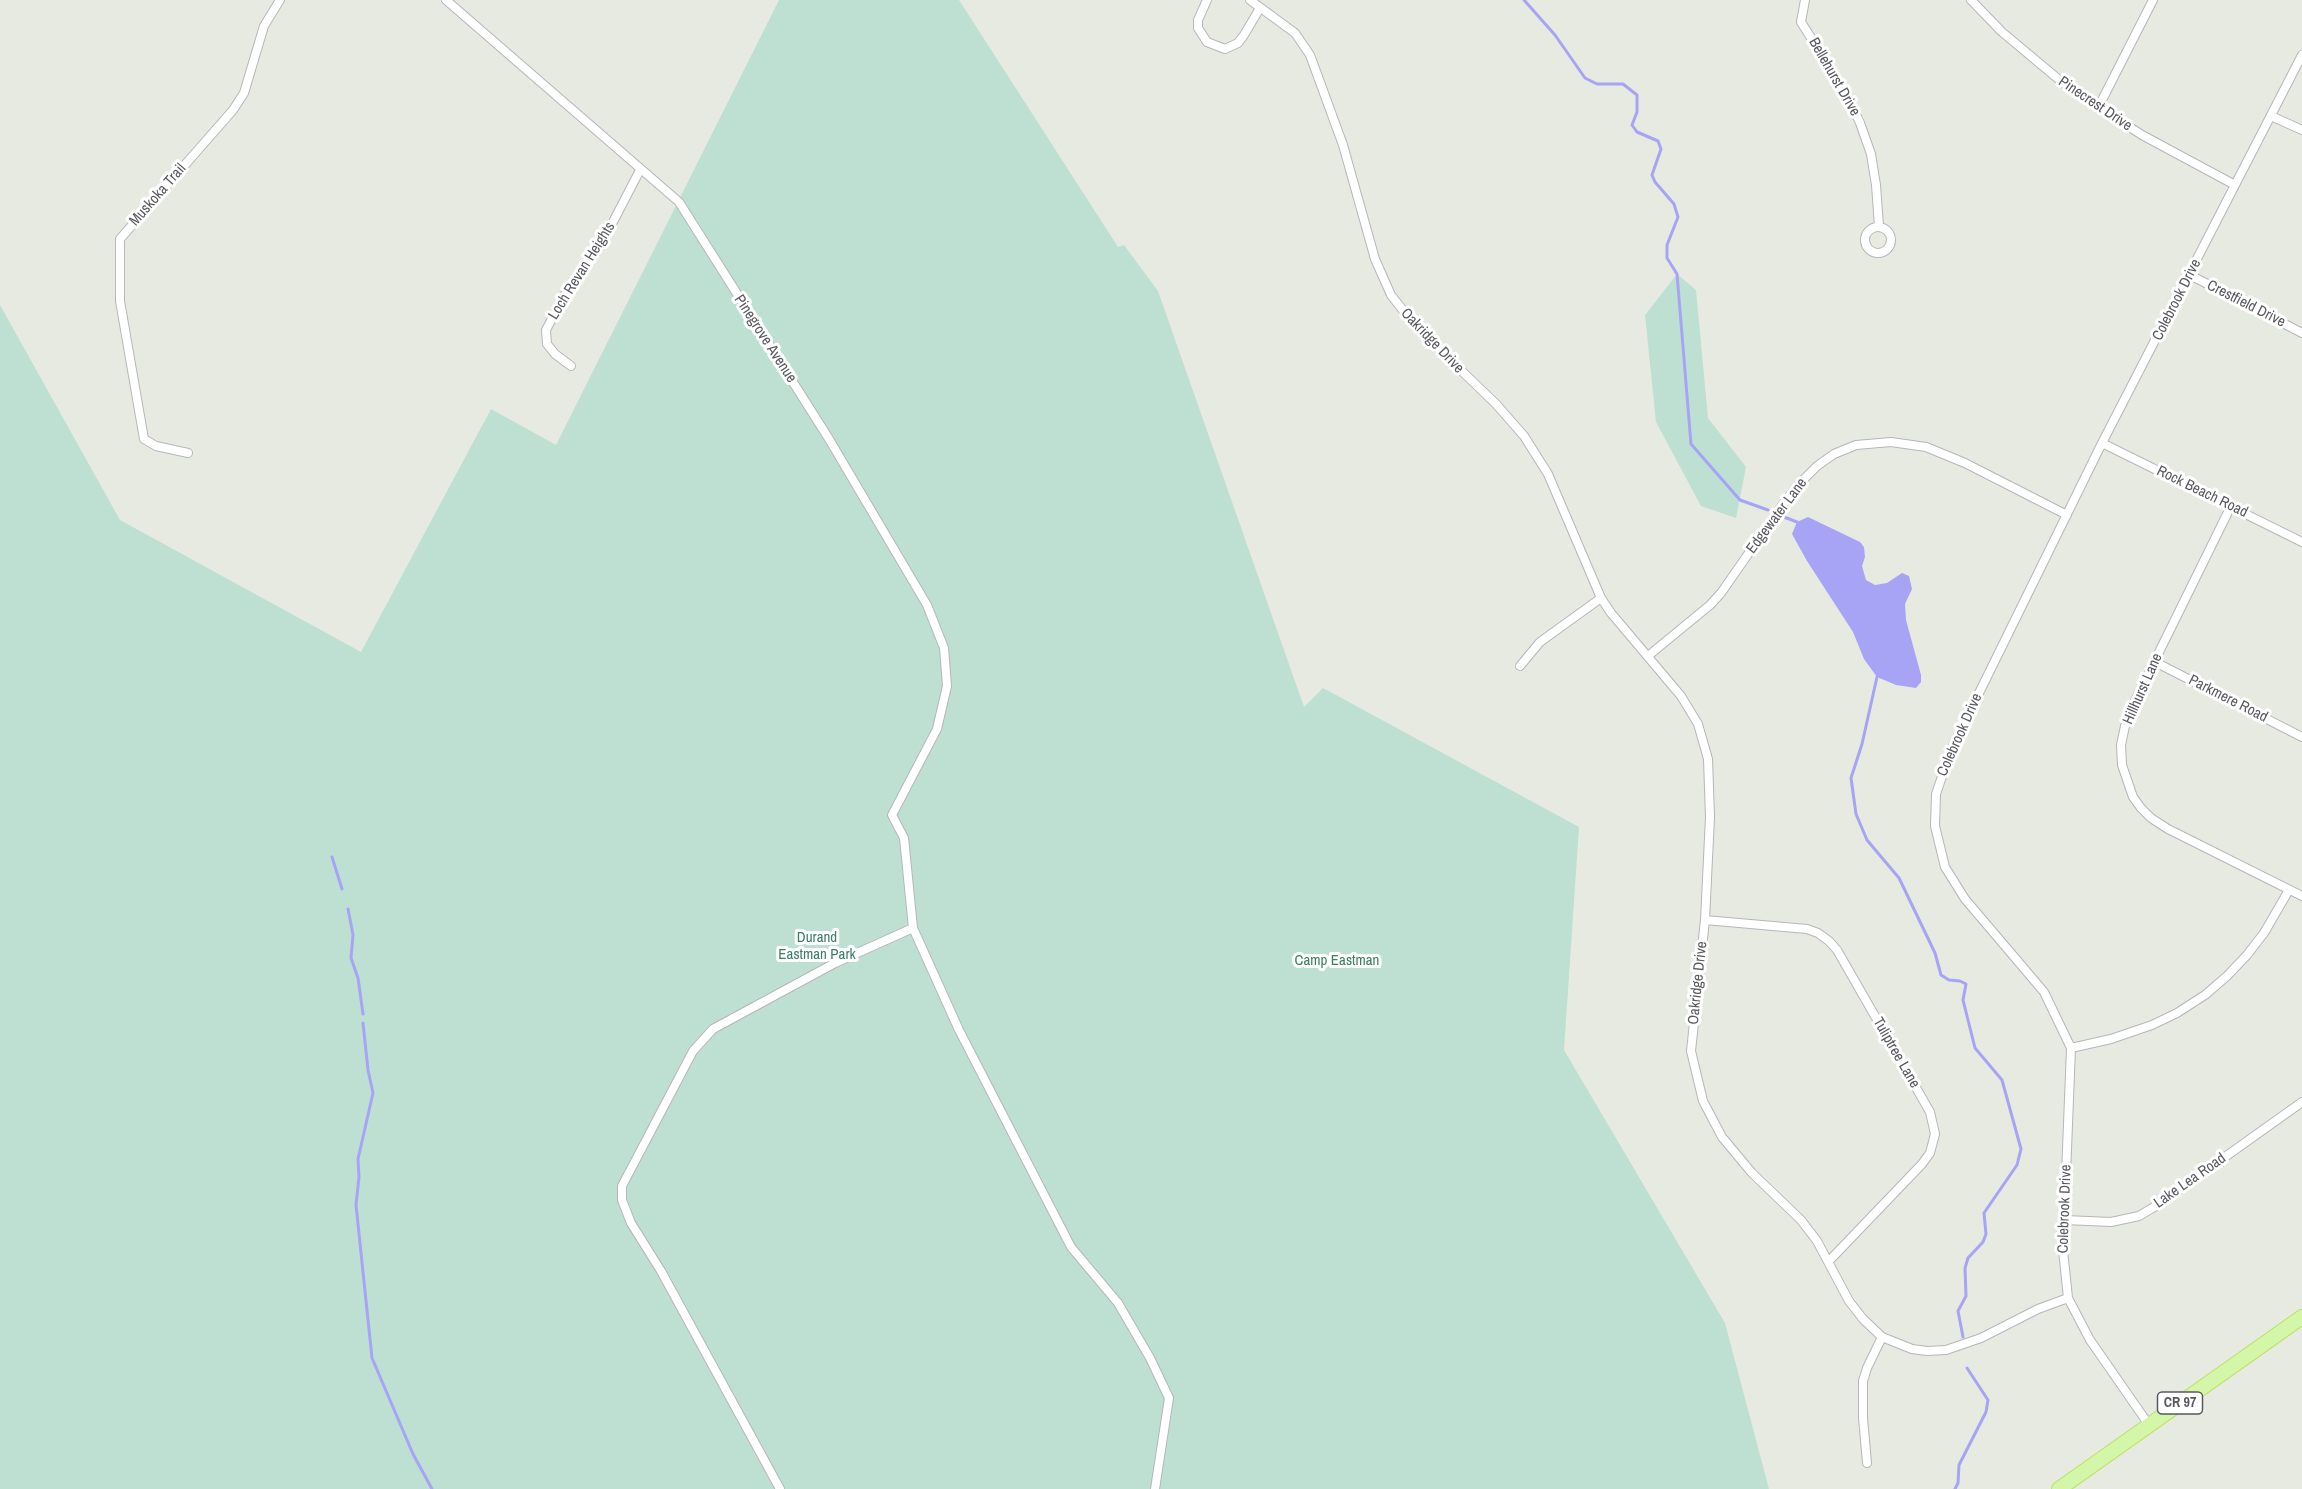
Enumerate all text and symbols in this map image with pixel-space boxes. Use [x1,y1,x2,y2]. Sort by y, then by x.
street label: Bellehurst Drive [1804,35,1864,119]
street label: Pinecrest Drive [2055,73,2135,135]
street label: Muskoka Trail [126,160,190,230]
street label: Loch Revan Heights [545,219,619,323]
street label: Colebrook Drive [2149,256,2205,344]
street label: Crestfield Drive [2204,277,2288,331]
street label: Pinegrove Avenue [730,292,800,386]
street label: Oakridge Drive [1397,305,1467,377]
street label: Rock Beach Road [2154,462,2250,522]
street label: Edgewater Lane [1743,475,1811,557]
street label: Hillhurst Lane [2119,651,2167,727]
street label: Parkmere Road [2186,671,2270,727]
street label: Colebrook Drive [1934,691,1986,779]
park label: Durand Eastman Park [778,929,856,964]
street label: Oakridge Drive [1685,941,1711,1025]
park label: Camp Eastman [1295,952,1379,970]
street label: Tuliptree Lane [1869,1015,1923,1091]
street label: Lake Lea Road [2151,1150,2229,1212]
street label: Colebrook Drive [2054,1164,2076,1254]
road number: CR 97 [2158,1392,2202,1414]

